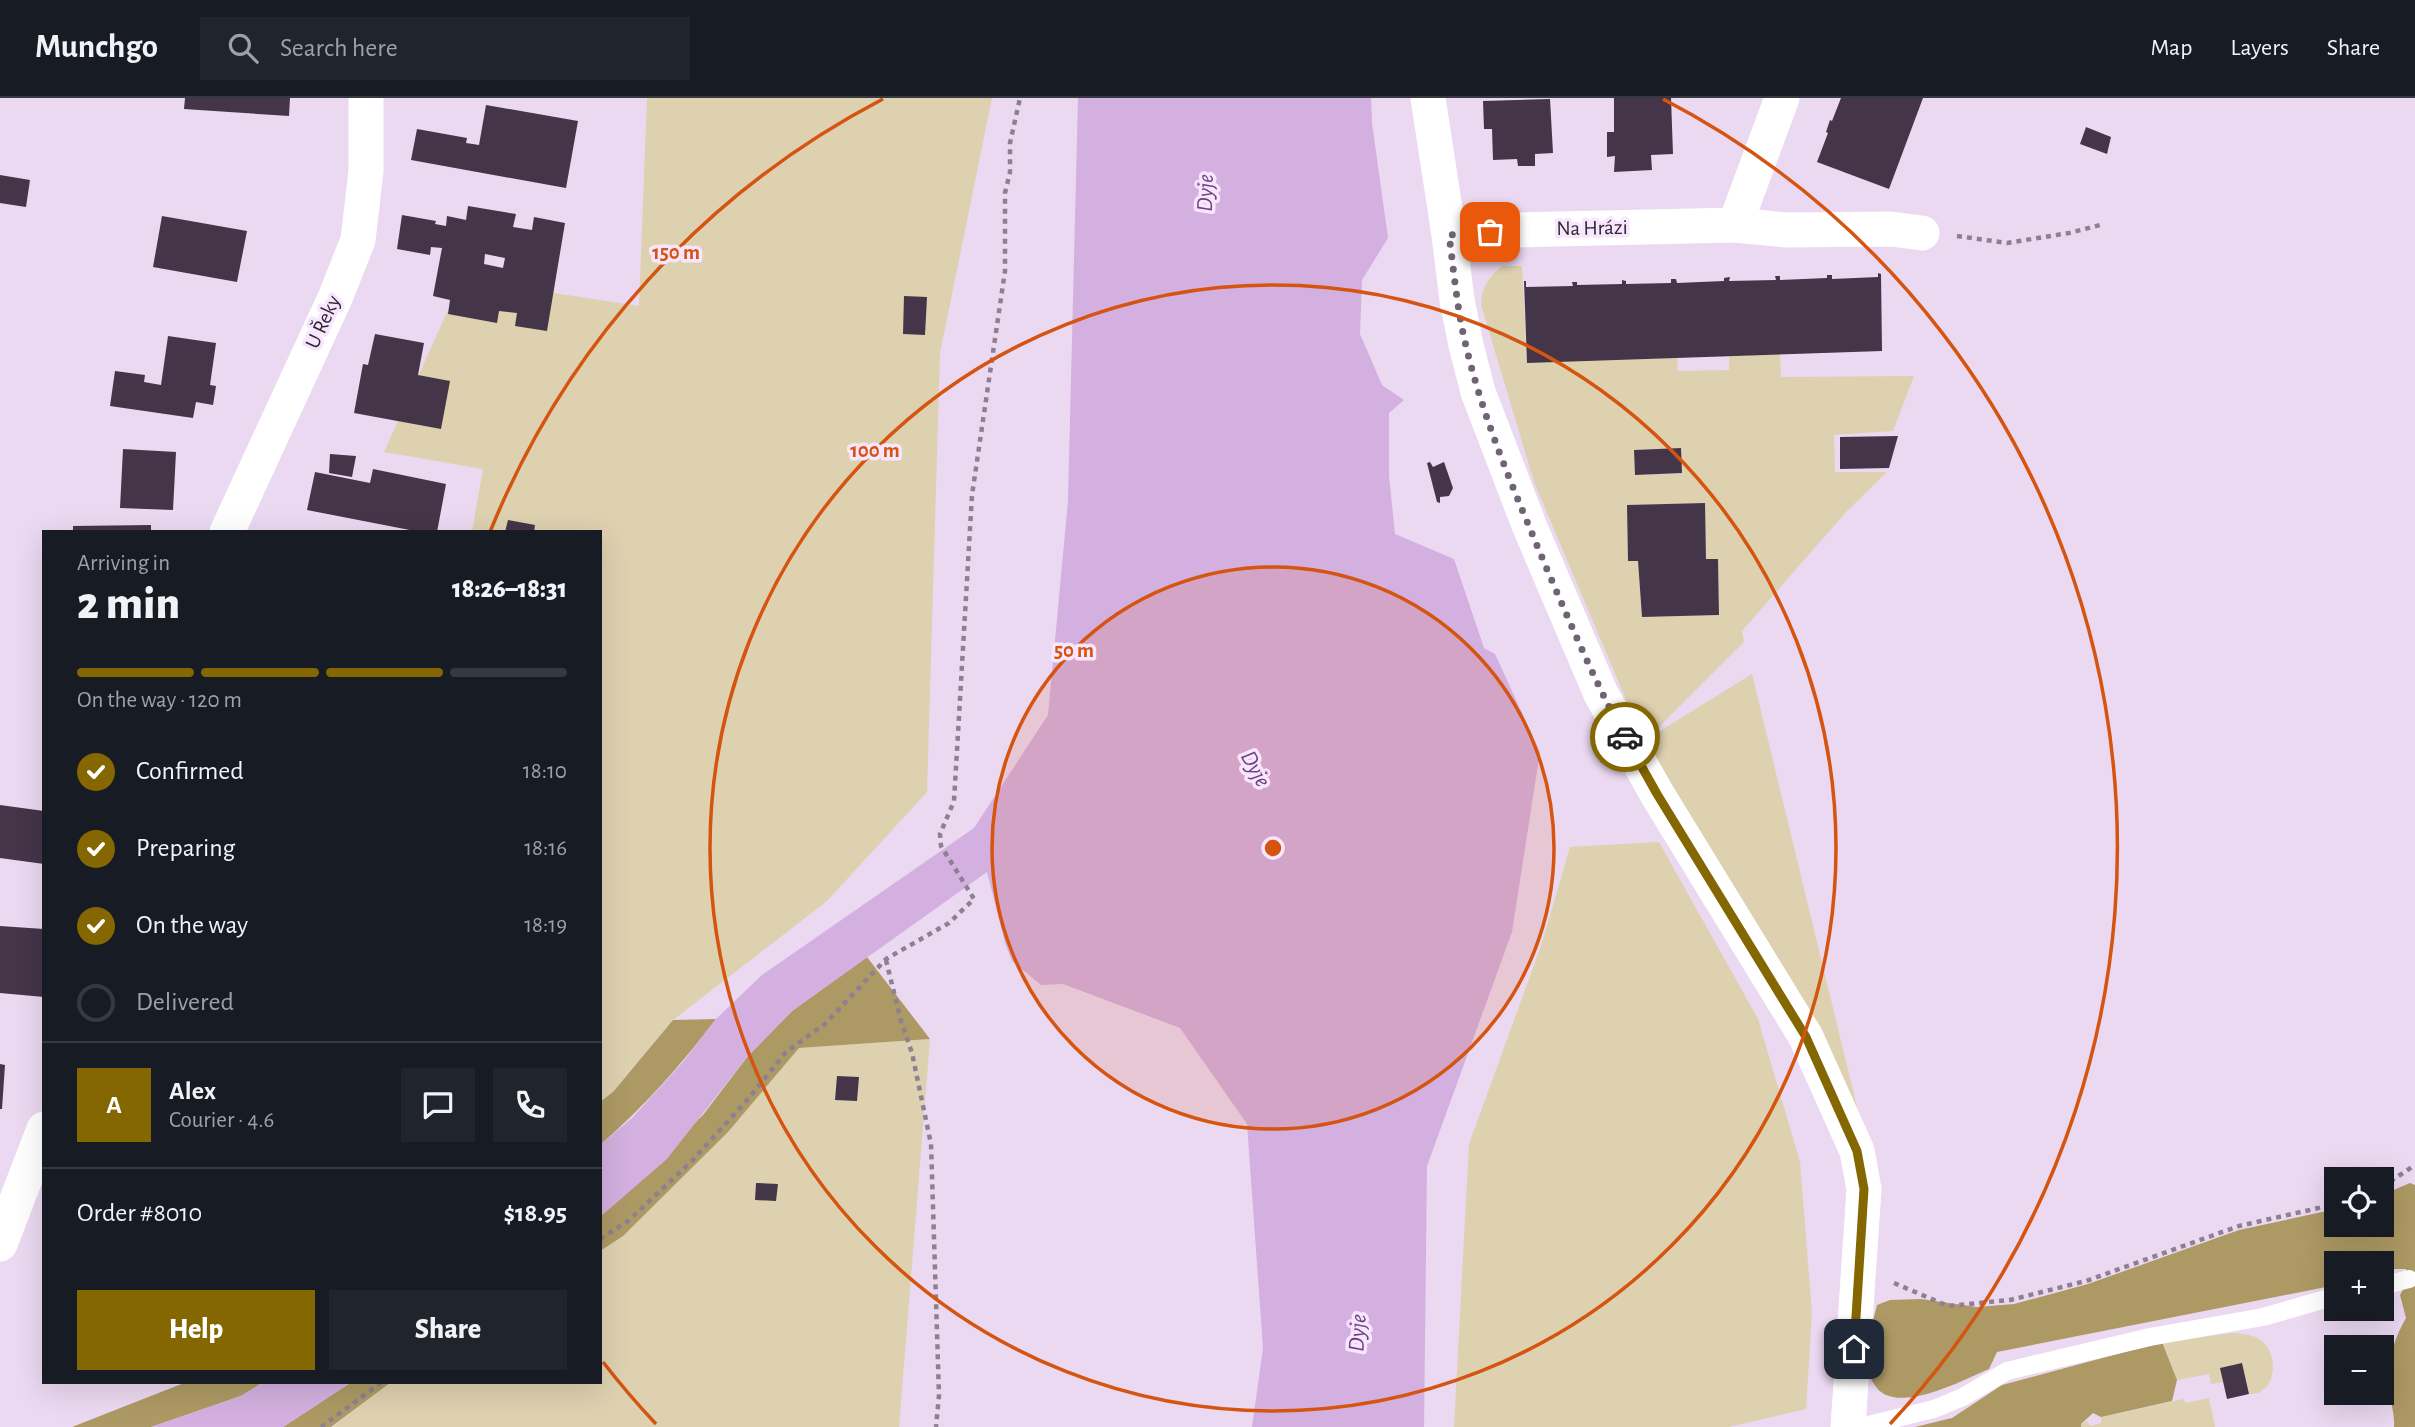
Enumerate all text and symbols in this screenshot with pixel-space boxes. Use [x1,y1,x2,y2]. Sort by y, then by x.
search box [200,17,690,80]
icon: search [224,29,262,67]
text: Munchgo [35,31,158,64]
text: Search here [280,35,398,61]
text: Map [2150,36,2192,60]
text: Layers [2230,36,2289,60]
text: Share [2327,36,2380,60]
water label: Dyje [1194,173,1218,212]
pin [1460,202,1520,262]
icon: bag [1471,213,1509,251]
street label: Na Hrázi [1556,217,1628,239]
text: 150 m [652,242,700,263]
street label: U Řeky [301,292,344,352]
text: 100 m [850,440,900,461]
text: Arriving in [77,552,170,575]
text: 18:26–18:31 [452,576,567,602]
text: 2 min [77,581,180,627]
text: 50 m [1054,640,1094,661]
text: On the way · 120 m [77,689,242,712]
courier [1590,702,1660,772]
icon: car [1606,718,1644,756]
water label: Dyje [1236,747,1274,791]
icon: check [77,753,115,791]
text: Confirmed [136,758,244,784]
text: 18:10 [523,760,567,783]
icon: check [77,830,115,868]
text: Preparing [136,835,235,861]
centre of rings [1261,836,1285,860]
text: 18:16 [524,837,567,860]
icon: check [77,907,115,945]
text: On the way [136,912,248,938]
text: 18:19 [524,914,567,937]
text: Delivered [136,989,234,1015]
button: chat [401,1068,475,1142]
button: phone [493,1068,567,1142]
text: Alex [169,1078,216,1104]
text: A [106,1092,122,1118]
text: Courier · 4.6 [169,1109,274,1132]
map controls [2324,1167,2394,1405]
button: locate [2324,1167,2394,1237]
text: Order #8010 [77,1200,202,1226]
text: $18.95 [503,1200,567,1226]
button: + [2324,1251,2394,1321]
button: Help [77,1290,315,1370]
button: Share [329,1290,567,1370]
water label: Dyje [1345,1313,1371,1353]
pin [1824,1319,1884,1379]
icon: home [1835,1330,1873,1368]
button: − [2324,1335,2394,1405]

